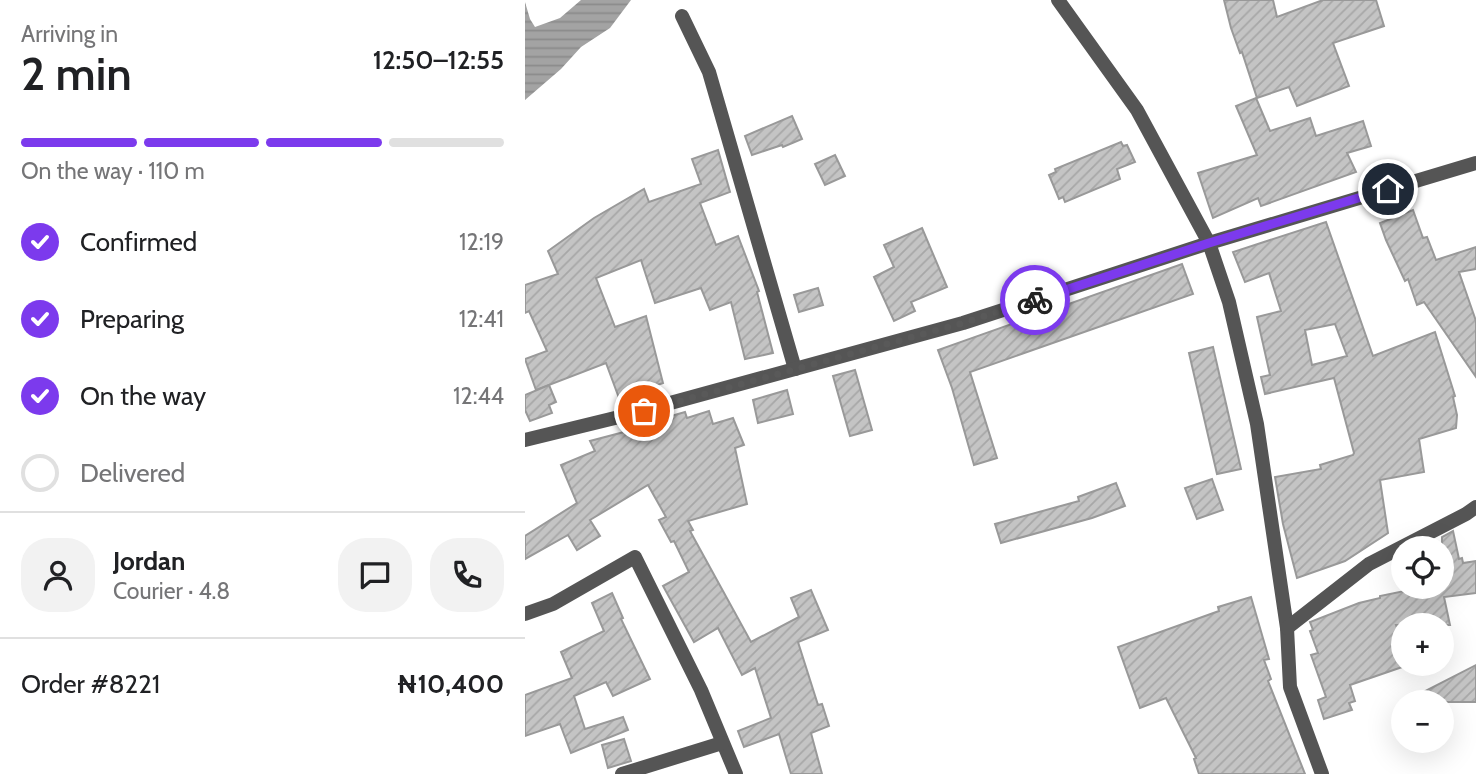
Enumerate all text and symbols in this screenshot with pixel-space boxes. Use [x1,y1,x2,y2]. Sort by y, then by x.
text: Arriving in [21,20,118,48]
text: 12:50–12:55 [373,44,504,76]
text: 2 min [21,46,132,102]
text: On the way · 110 m [21,157,205,185]
pin [1358,159,1418,219]
icon: home [1369,170,1407,208]
icon: check [21,223,59,261]
text: Confirmed [80,226,197,258]
text: 12:19 [459,228,504,256]
courier [1000,265,1070,335]
icon: bike [1016,281,1054,319]
icon: check [21,300,59,338]
text: Preparing [80,303,184,335]
text: 12:41 [459,305,504,333]
icon: check [21,377,59,415]
text: On the way [80,380,206,412]
pin [614,381,674,441]
text: 12:44 [453,382,504,410]
icon: bag [625,392,663,430]
text: Delivered [80,457,185,489]
map controls [1391,536,1454,753]
button: locate [1391,536,1454,599]
button: person [21,538,95,612]
button: chat [338,538,412,612]
button: phone [430,538,504,612]
text: Jordan [113,545,185,577]
text: Courier · 4.8 [113,577,230,605]
button: + [1391,613,1454,676]
text: Order #8221 [21,668,160,700]
text: ₦10,400 [396,668,504,700]
button: − [1391,690,1454,753]

